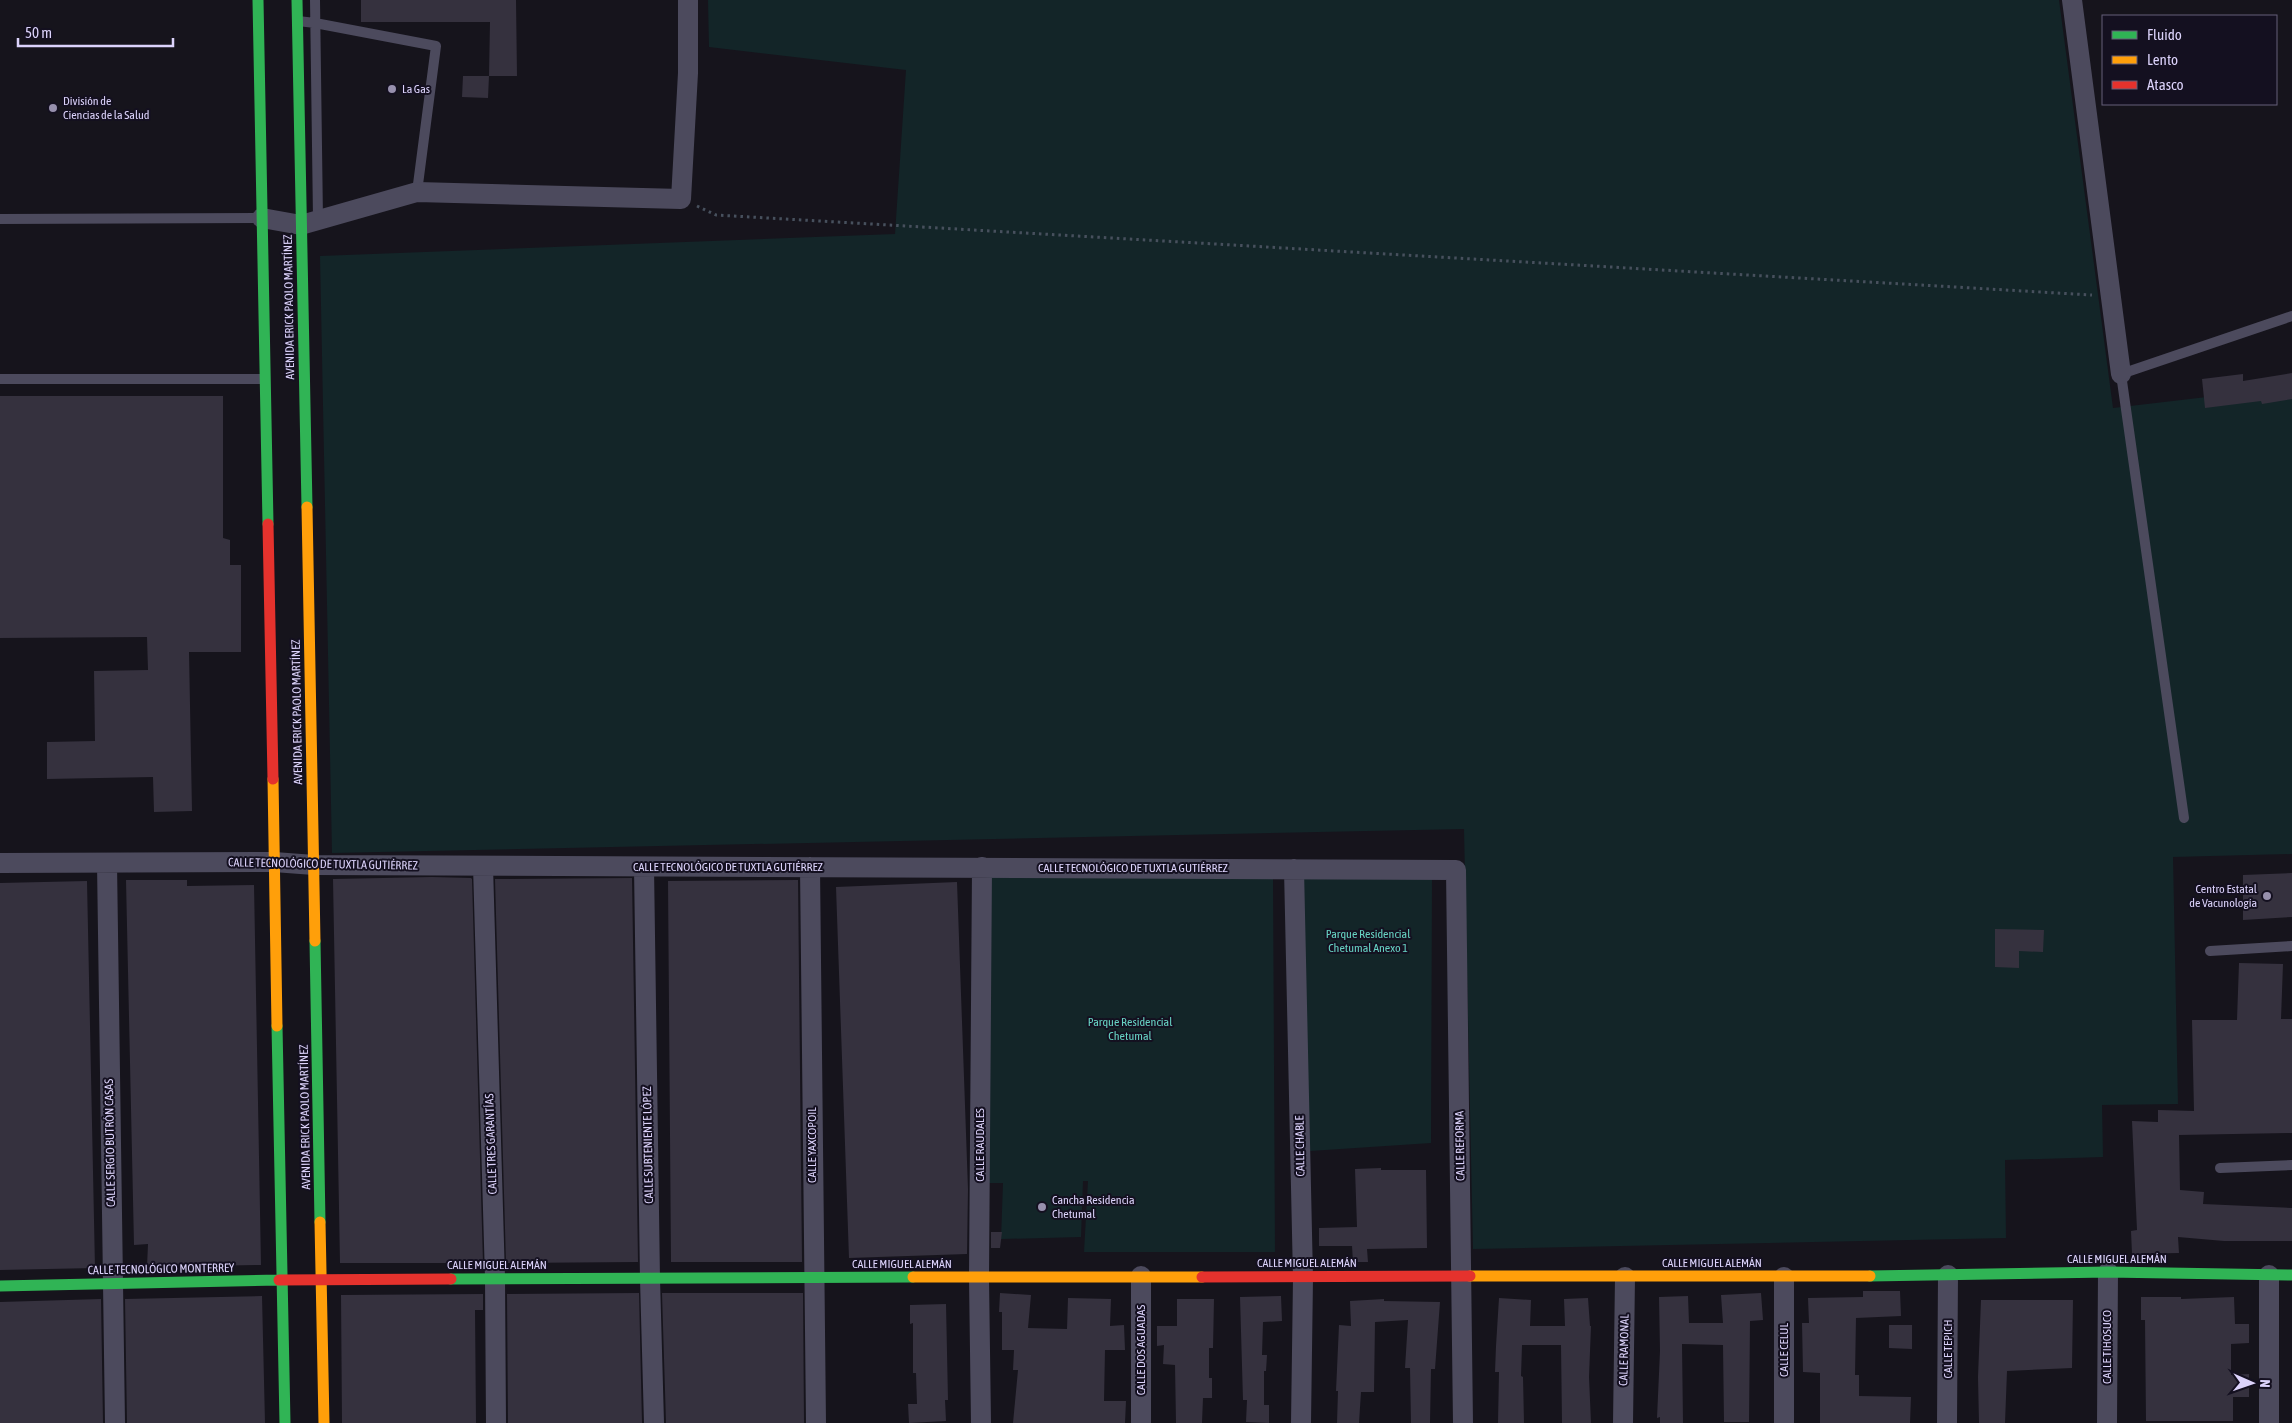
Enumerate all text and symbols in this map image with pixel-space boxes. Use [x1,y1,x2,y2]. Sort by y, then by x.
scale bar [18,15,172,47]
legend [2102,15,2277,105]
text: 50 m [25,24,52,41]
text: Fluido [2147,26,2182,43]
text: Lento [2147,51,2178,68]
text: Atasco [2147,76,2184,93]
place label: La Gas [402,82,430,96]
marker: La Gas [386,83,398,95]
place label: División de Ciencias de la Salud [63,94,150,122]
marker: División de Ciencias de la Salud [47,102,59,114]
street label: AVENIDA ERICK PAOLO MARTÍNEZ [281,234,297,380]
street label: AVENIDA ERICK PAOLO MARTÍNEZ [289,639,305,785]
street label: CALLE TECNOLÓGICO DE TUXTLA GUTIÉRREZ [228,855,419,873]
street label: CALLE TECNOLÓGICO DE TUXTLA GUTIÉRREZ [633,860,824,874]
street label: CALLE TECNOLÓGICO DE TUXTLA GUTIÉRREZ [1038,861,1229,875]
place label: Centro Estatal de Vacunología [2189,882,2258,910]
marker: Centro Estatal de Vacunología [2261,890,2273,902]
park label: Parque Residencial Chetumal Anexo 1 [1326,927,1411,955]
park label: Parque Residencial Chetumal [1088,1015,1173,1043]
street label: AVENIDA ERICK PAOLO MARTÍNEZ [297,1044,313,1190]
street label: CALLE SERGIO BUTRÓN CASAS [102,1079,118,1207]
street label: CALLE SUBTENIENTE LÓPEZ [640,1085,656,1204]
street label: CALLE TRES GARANTÍAS [482,1093,500,1195]
street label: CALLE YAXCOPOIL [805,1107,819,1183]
street label: CALLE RAUDALES [973,1108,987,1182]
street label: CALLE REFORMA [1452,1111,1468,1181]
street label: CALLE CHABLE [1292,1115,1308,1177]
place label: Cancha Residencia Chetumal [1052,1193,1134,1221]
marker: Cancha Residencia Chetumal [1036,1201,1048,1213]
street label: CALLE MIGUEL ALEMÁN [2067,1252,2167,1266]
street label: CALLE MIGUEL ALEMÁN [1257,1256,1357,1270]
street label: CALLE MIGUEL ALEMÁN [1662,1256,1762,1270]
street label: CALLE MIGUEL ALEMÁN [852,1257,952,1271]
street label: CALLE MIGUEL ALEMÁN [447,1258,547,1272]
street label: CALLE TECNOLÓGICO MONTERREY [87,1261,235,1277]
street label: CALLE DOS AGUADAS [1134,1305,1148,1395]
street label: CALLE TIHOSUCO [2100,1310,2114,1384]
street label: CALLE RAMONAL [1616,1314,1632,1386]
street label: CALLE TEPICH [1941,1319,1955,1379]
street label: CALLE CELUL [1777,1323,1791,1377]
north arrow [2227,1358,2277,1408]
text: N [2257,1379,2273,1388]

